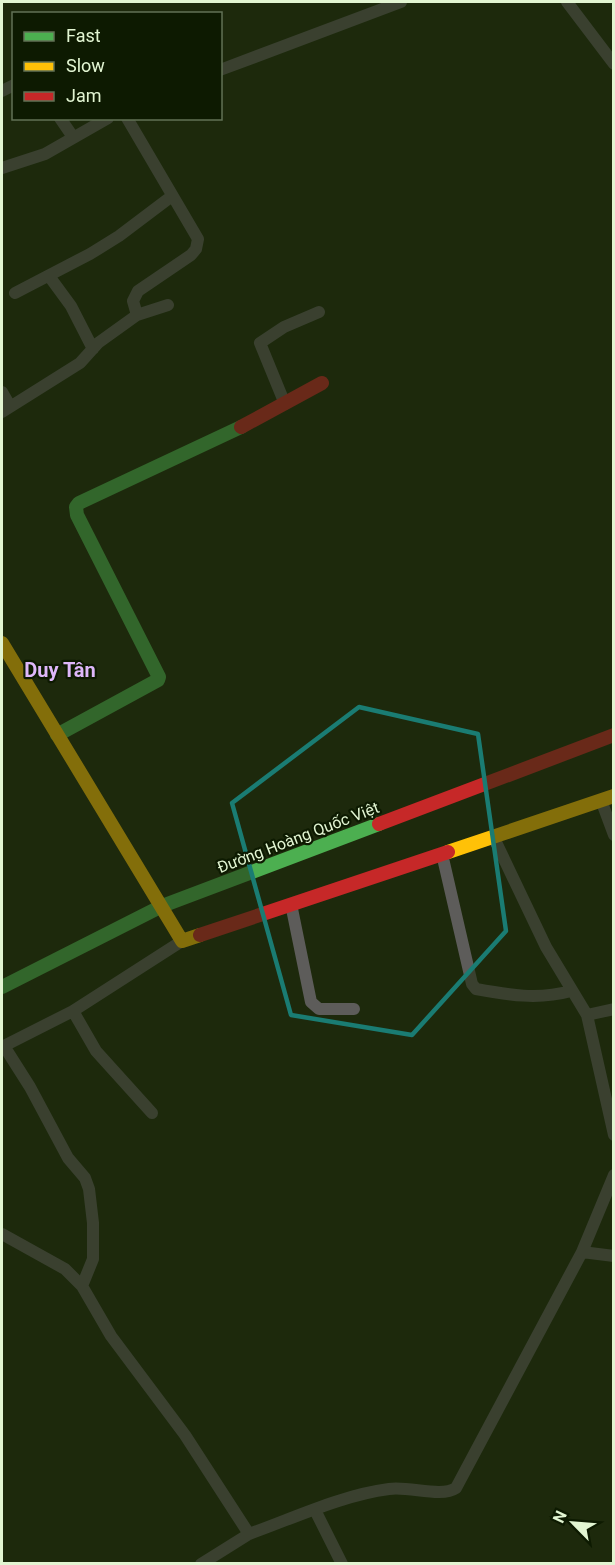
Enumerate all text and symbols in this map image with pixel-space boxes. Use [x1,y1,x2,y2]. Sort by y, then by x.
legend [12,12,222,120]
text: Fast [66,25,101,46]
text: Slow [66,55,105,76]
text: Jam [66,85,102,106]
district label: Duy Tân [24,658,96,682]
street label: Đường Hoàng Quốc Việt [215,798,382,877]
north arrow [543,1493,603,1553]
text: N [549,1508,571,1526]

